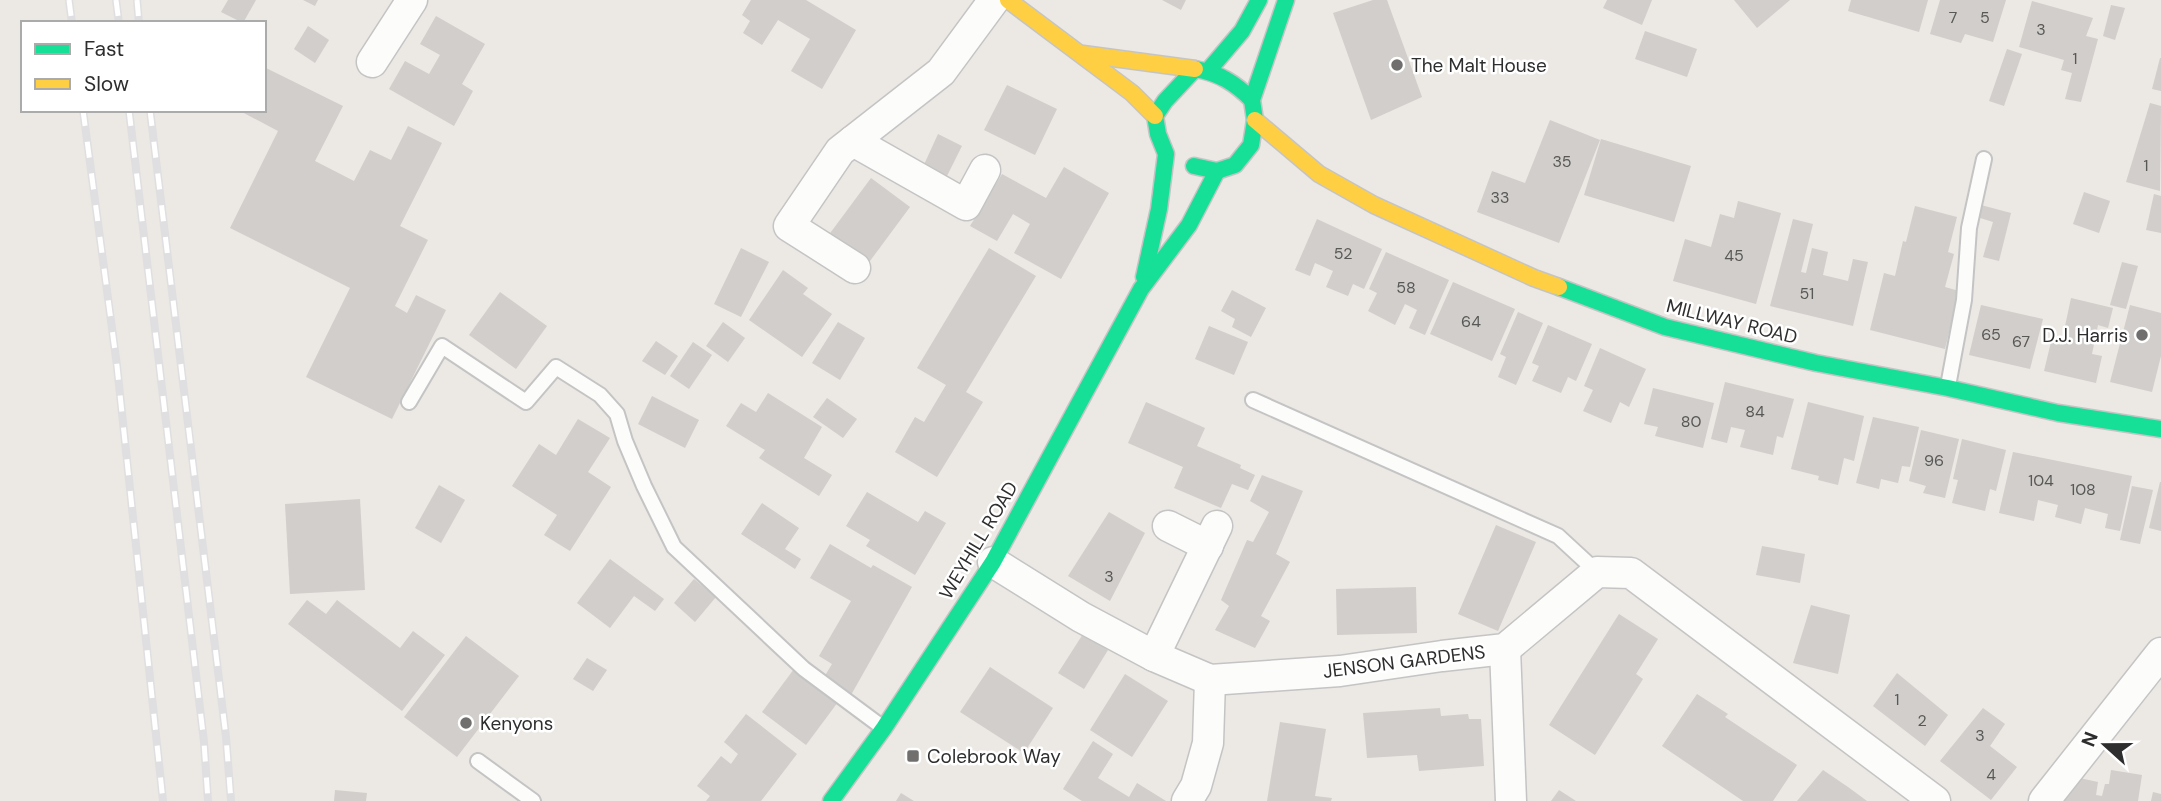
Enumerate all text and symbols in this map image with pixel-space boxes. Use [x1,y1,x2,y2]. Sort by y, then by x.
house number: 7 [1949,7,1957,28]
house number: 5 [1980,7,1990,28]
house number: 3 [2036,19,2046,40]
legend [21,21,266,112]
text: Fast [84,35,124,63]
house number: 1 [2073,48,2078,69]
place label: The Malt House [1411,53,1547,78]
marker: The Malt House [1389,57,1405,73]
text: Slow [84,70,129,98]
house number: 35 [1552,151,1572,172]
house number: 1 [2144,155,2149,176]
house number: 33 [1491,187,1509,208]
house number: 52 [1334,243,1352,264]
house number: 45 [1724,245,1744,266]
house number: 58 [1396,277,1416,298]
house number: 51 [1800,283,1814,304]
street label: MILLWAY ROAD [1664,293,1800,350]
house number: 64 [1461,311,1481,332]
place label: D.J. Harris [2042,323,2128,348]
house number: 65 [1981,324,2001,345]
marker: D.J. Harris [2134,327,2150,343]
house number: 67 [2012,331,2030,352]
house number: 84 [1745,401,1765,422]
house number: 80 [1681,411,1701,432]
house number: 96 [1924,450,1944,471]
house number: 104 [2028,470,2054,491]
street label: WEYHILL ROAD [933,477,1023,604]
house number: 108 [2070,479,2096,500]
house number: 3 [1104,566,1114,587]
street label: JENSON GARDENS [1321,639,1487,684]
house number: 1 [1895,689,1900,710]
house number: 2 [1917,710,1927,731]
north arrow [2070,710,2140,780]
place label: Kenyons [480,711,553,736]
marker: Kenyons [458,715,474,731]
house number: 3 [1975,725,1985,746]
text: N [2075,728,2104,750]
place label: Colebrook Way [927,744,1061,769]
marker: Colebrook Way [905,748,921,764]
house number: 4 [1986,764,1996,785]

